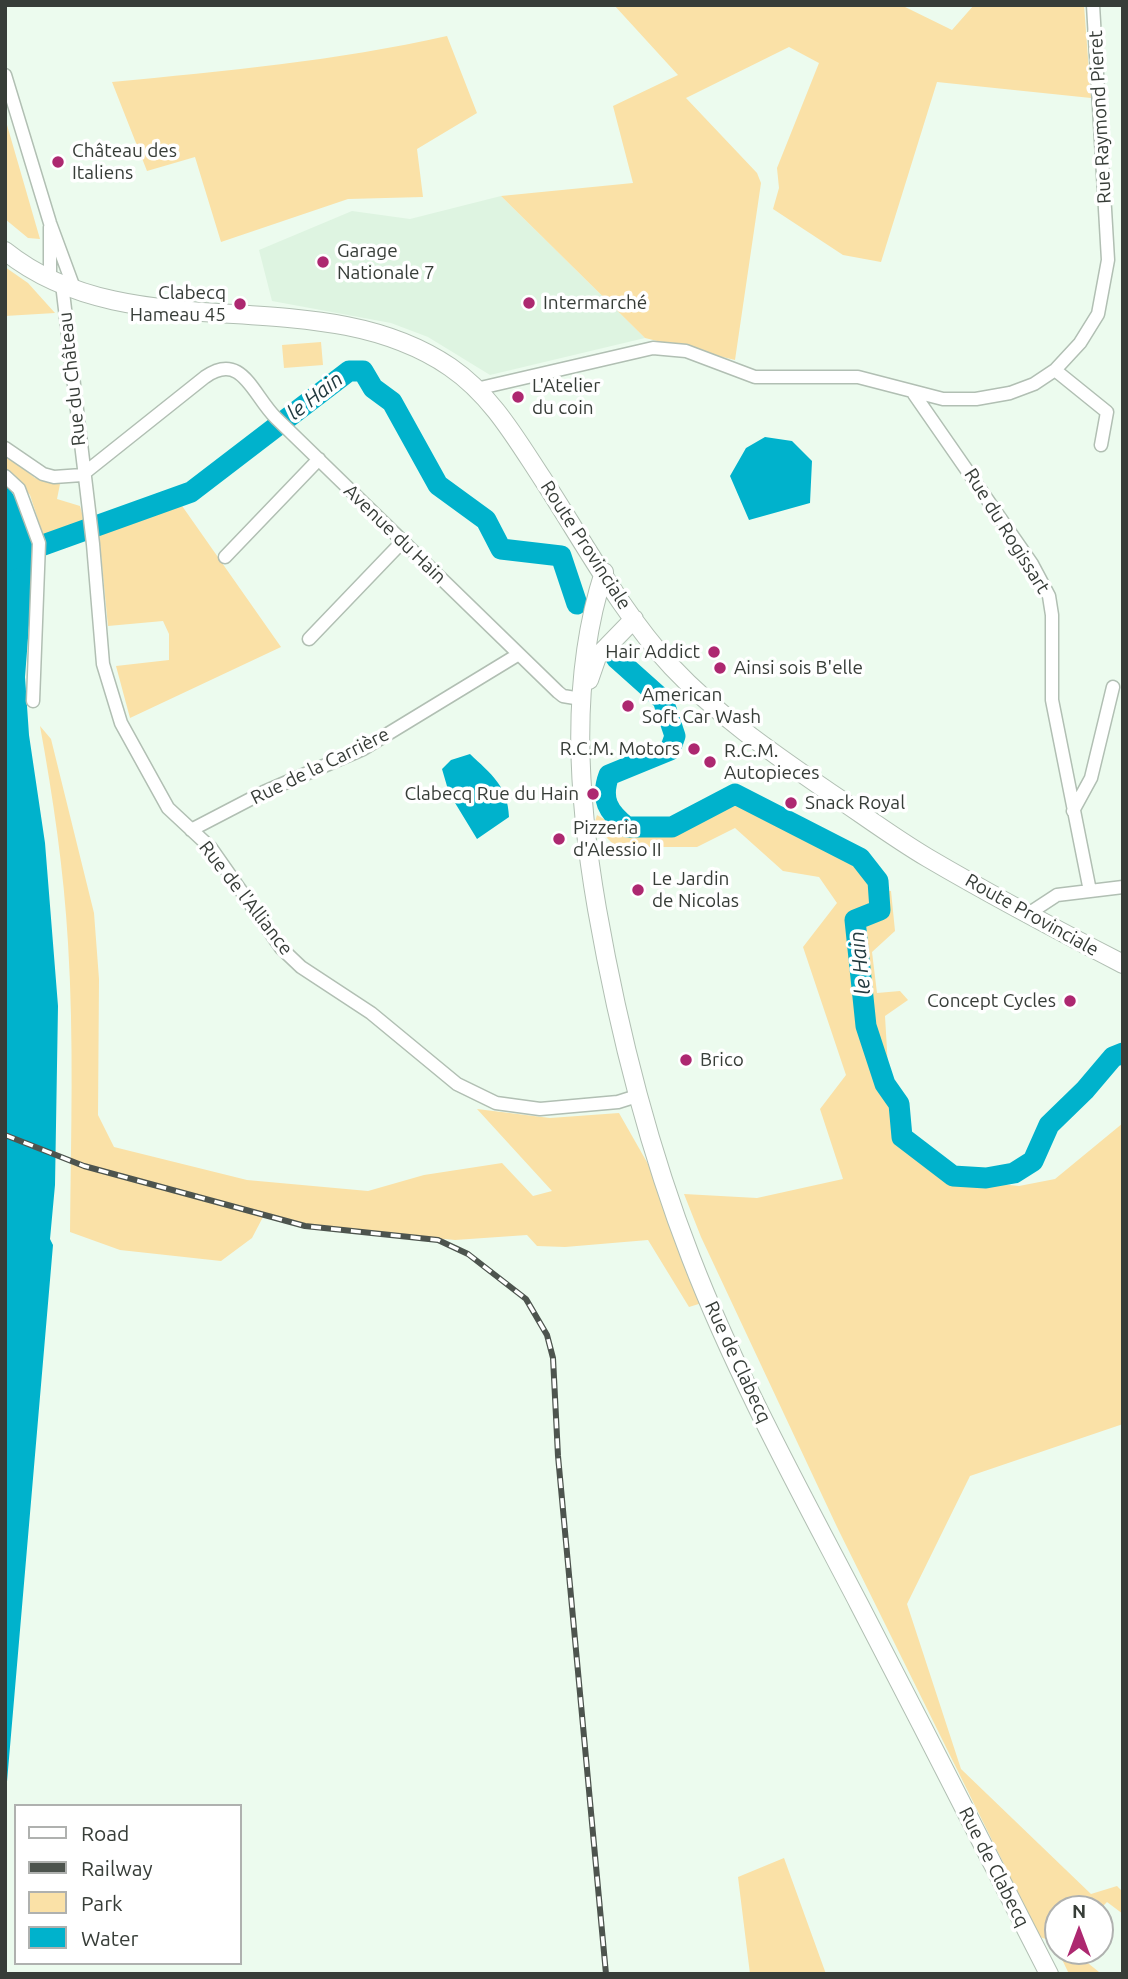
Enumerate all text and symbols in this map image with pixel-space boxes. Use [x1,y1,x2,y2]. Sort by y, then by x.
street label: Rue Raymond Pieret [1084,30,1116,204]
place label: Château des Italiens [72,140,177,184]
marker: Château des Italiens [50,154,66,170]
place label: Garage Nationale 7 [337,240,435,284]
marker: Garage Nationale 7 [315,254,331,270]
place label: Clabecq Hameau 45 [130,282,226,326]
place label: Intermarché [543,292,647,314]
marker: Intermarché [521,295,537,311]
marker: Clabecq Hameau 45 [232,296,248,312]
street label: Rue du Château [54,311,90,447]
water label: le Hain [282,366,348,426]
place label: L'Atelier du coin [532,375,600,419]
marker: L'Atelier du coin [510,389,526,405]
street label: Rue du Rogissart [959,464,1055,598]
street label: Route Provinciale [536,476,636,614]
street label: Avenue du Hain [339,480,451,588]
place label: Hair Addict [605,641,700,663]
marker: Hair Addict [706,644,722,660]
place label: Ainsi sois B'elle [734,657,863,679]
marker: Ainsi sois B'elle [712,660,728,676]
place label: American Soft Car Wash [642,684,761,728]
marker: American Soft Car Wash [620,698,636,714]
street label: Rue de la Carrière [247,723,393,809]
place label: R.C.M. Motors [560,738,680,760]
place label: R.C.M. Autopieces [724,740,819,784]
marker: R.C.M. Motors [686,741,702,757]
marker: R.C.M. Autopieces [702,754,718,770]
place label: Clabecq Rue du Hain [404,783,579,805]
marker: Clabecq Rue du Hain [585,786,601,802]
place label: Snack Royal [805,792,905,814]
marker: Snack Royal [783,795,799,811]
place label: Pizzeria d'Alessio II [573,817,662,861]
marker: Pizzeria d'Alessio II [551,831,567,847]
street label: Rue de l'Alliance [194,836,298,960]
place label: Le Jardin de Nicolas [652,868,739,912]
street label: Route Provinciale [961,869,1103,961]
marker: Le Jardin de Nicolas [630,882,646,898]
water label: le Hain [844,930,876,996]
place label: Concept Cycles [927,990,1056,1012]
marker: Concept Cycles [1062,993,1078,1009]
place label: Brico [700,1049,744,1071]
marker: Brico [678,1052,694,1068]
street label: Rue de Clabecq [700,1298,776,1426]
street label: Rue de Clabecq [954,1803,1034,1931]
legend [14,1804,242,1965]
text: Road [81,1821,129,1845]
text: Railway [81,1856,153,1880]
text: Park [81,1891,123,1915]
north arrow [1044,1895,1114,1965]
text: N [1072,1900,1086,1922]
text: Water [81,1926,139,1950]

